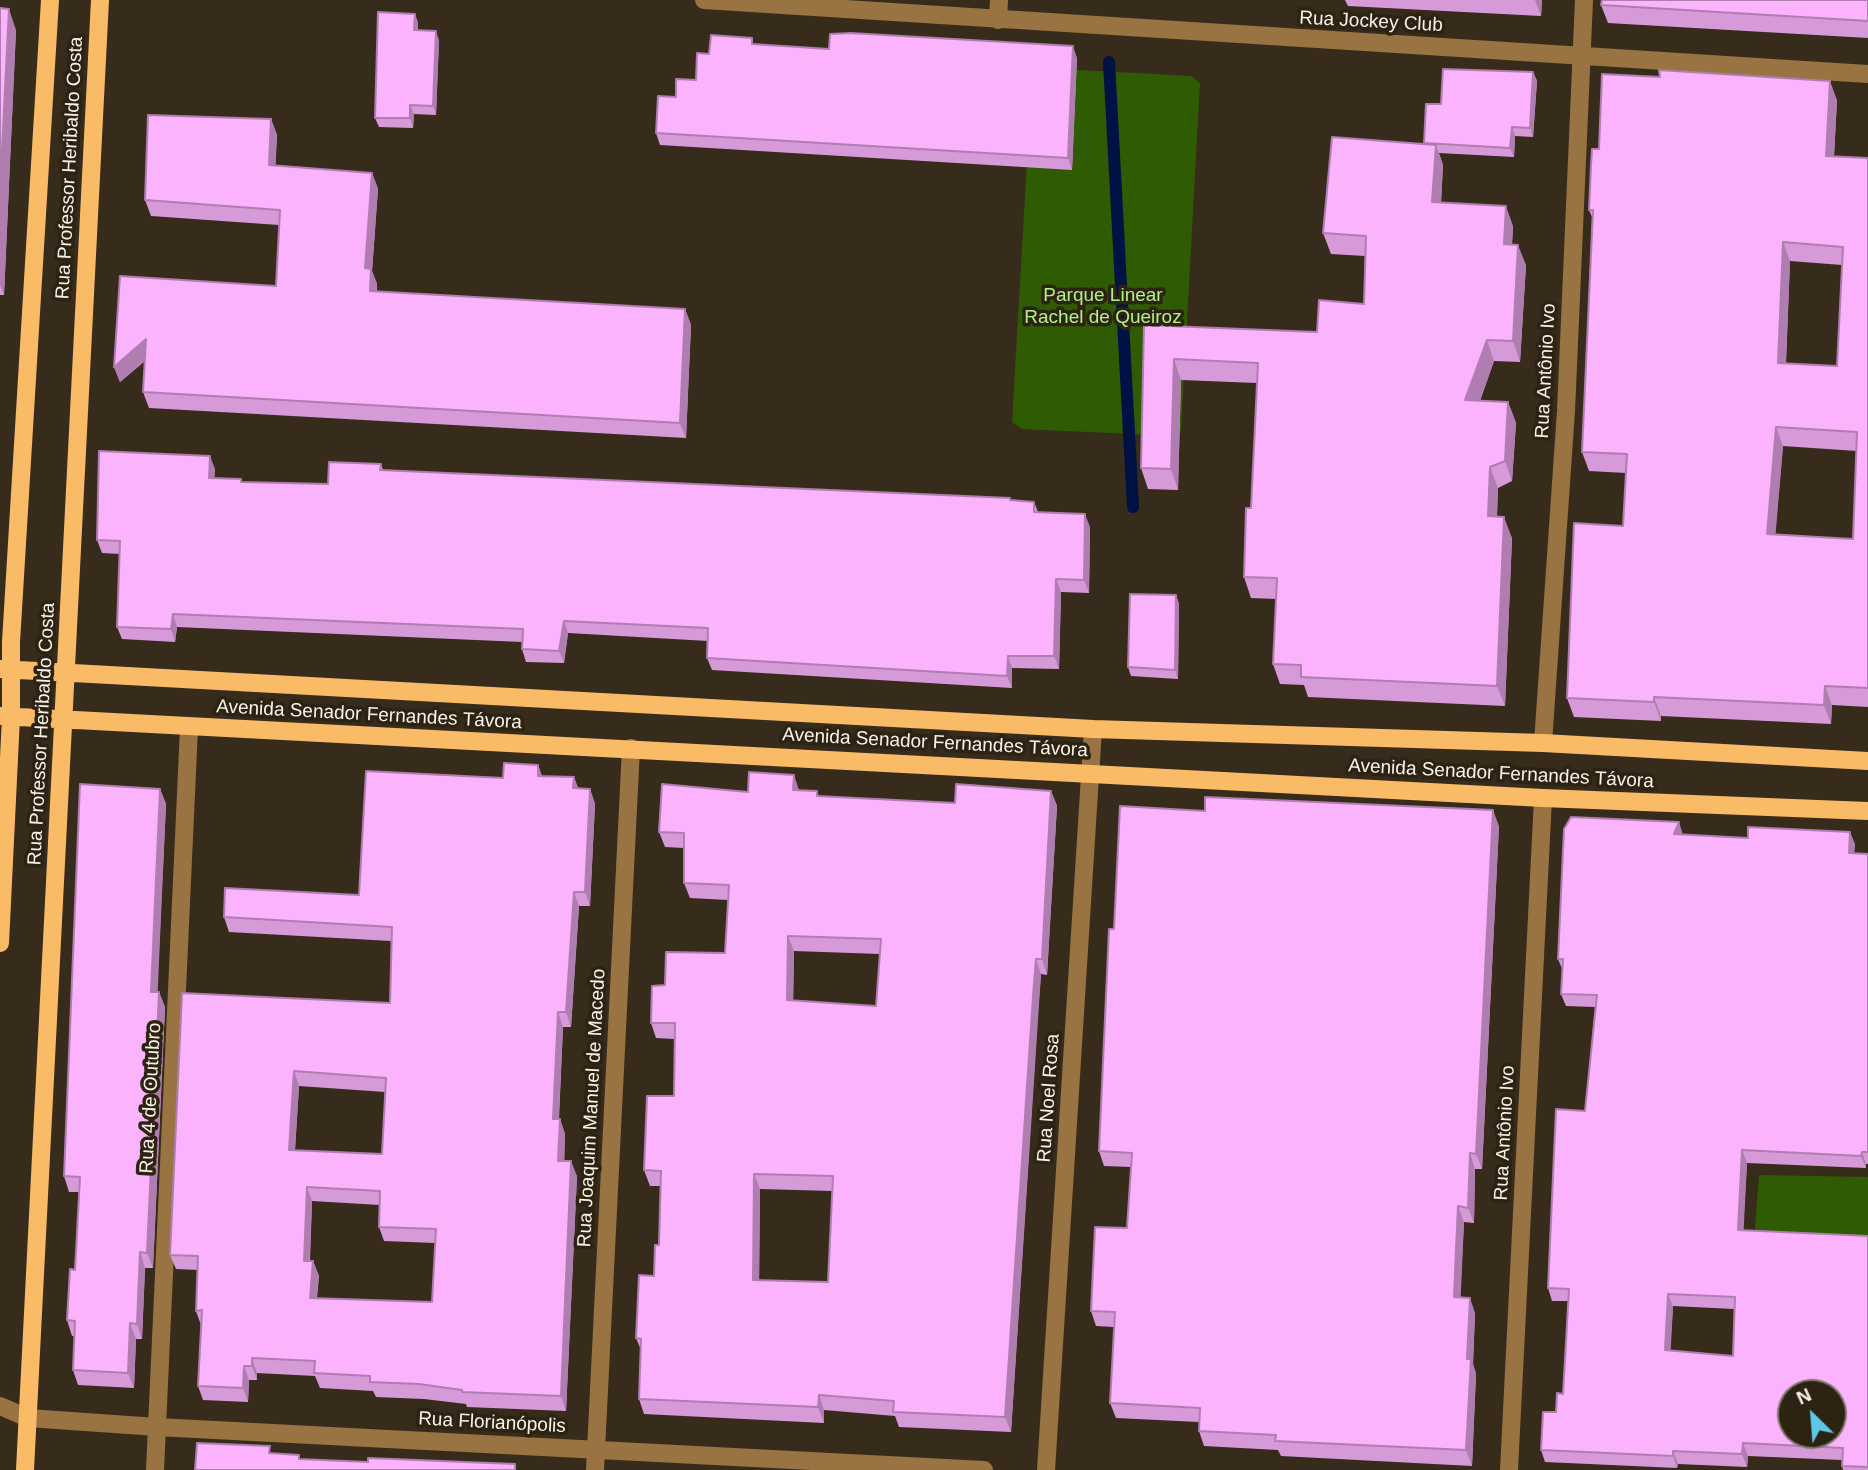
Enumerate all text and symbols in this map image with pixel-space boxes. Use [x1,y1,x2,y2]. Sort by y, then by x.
street label: Rua Jockey Club [1299,7,1443,37]
street label: Rua Professor Heribaldo Costa [52,36,88,300]
park label: Parque Linear Rachel de Queiroz [1024,285,1182,329]
street label: Rua Antônio Ivo [1531,303,1561,439]
street label: Rua Professor Heribaldo Costa [24,602,60,866]
street label: Avenida Senador Fernandes Távora [216,696,522,734]
street label: Avenida Senador Fernandes Távora [782,724,1088,762]
street label: Avenida Senador Fernandes Távora [1348,755,1654,793]
street label: Rua Joaquim Manuel de Macedo [573,968,611,1248]
street label: Rua 4 de Outubro [136,1022,166,1174]
street label: Rua Noel Rosa [1033,1033,1065,1163]
street label: Rua Antônio Ivo [1490,1065,1520,1201]
north arrow [1777,1379,1847,1449]
text: N [1793,1384,1814,1409]
street label: Rua Florianópolis [418,1408,566,1438]

